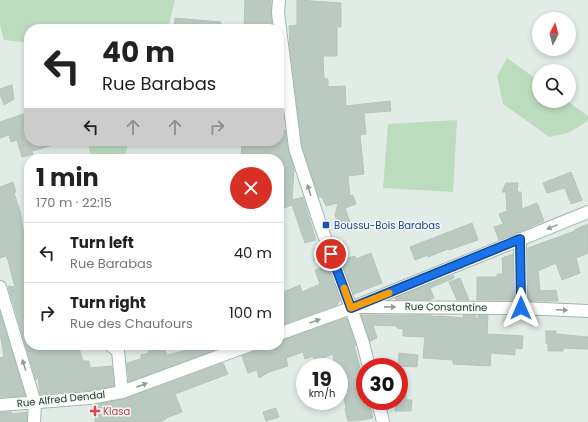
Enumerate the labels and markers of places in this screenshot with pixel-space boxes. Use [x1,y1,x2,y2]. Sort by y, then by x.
place label: Boussu-Bois Barabas [334,218,440,233]
marker: Boussu-Bois Barabas [321,220,331,230]
pin [314,237,348,271]
place label: Klasa [103,404,130,419]
marker: Klasa [90,406,100,416]

